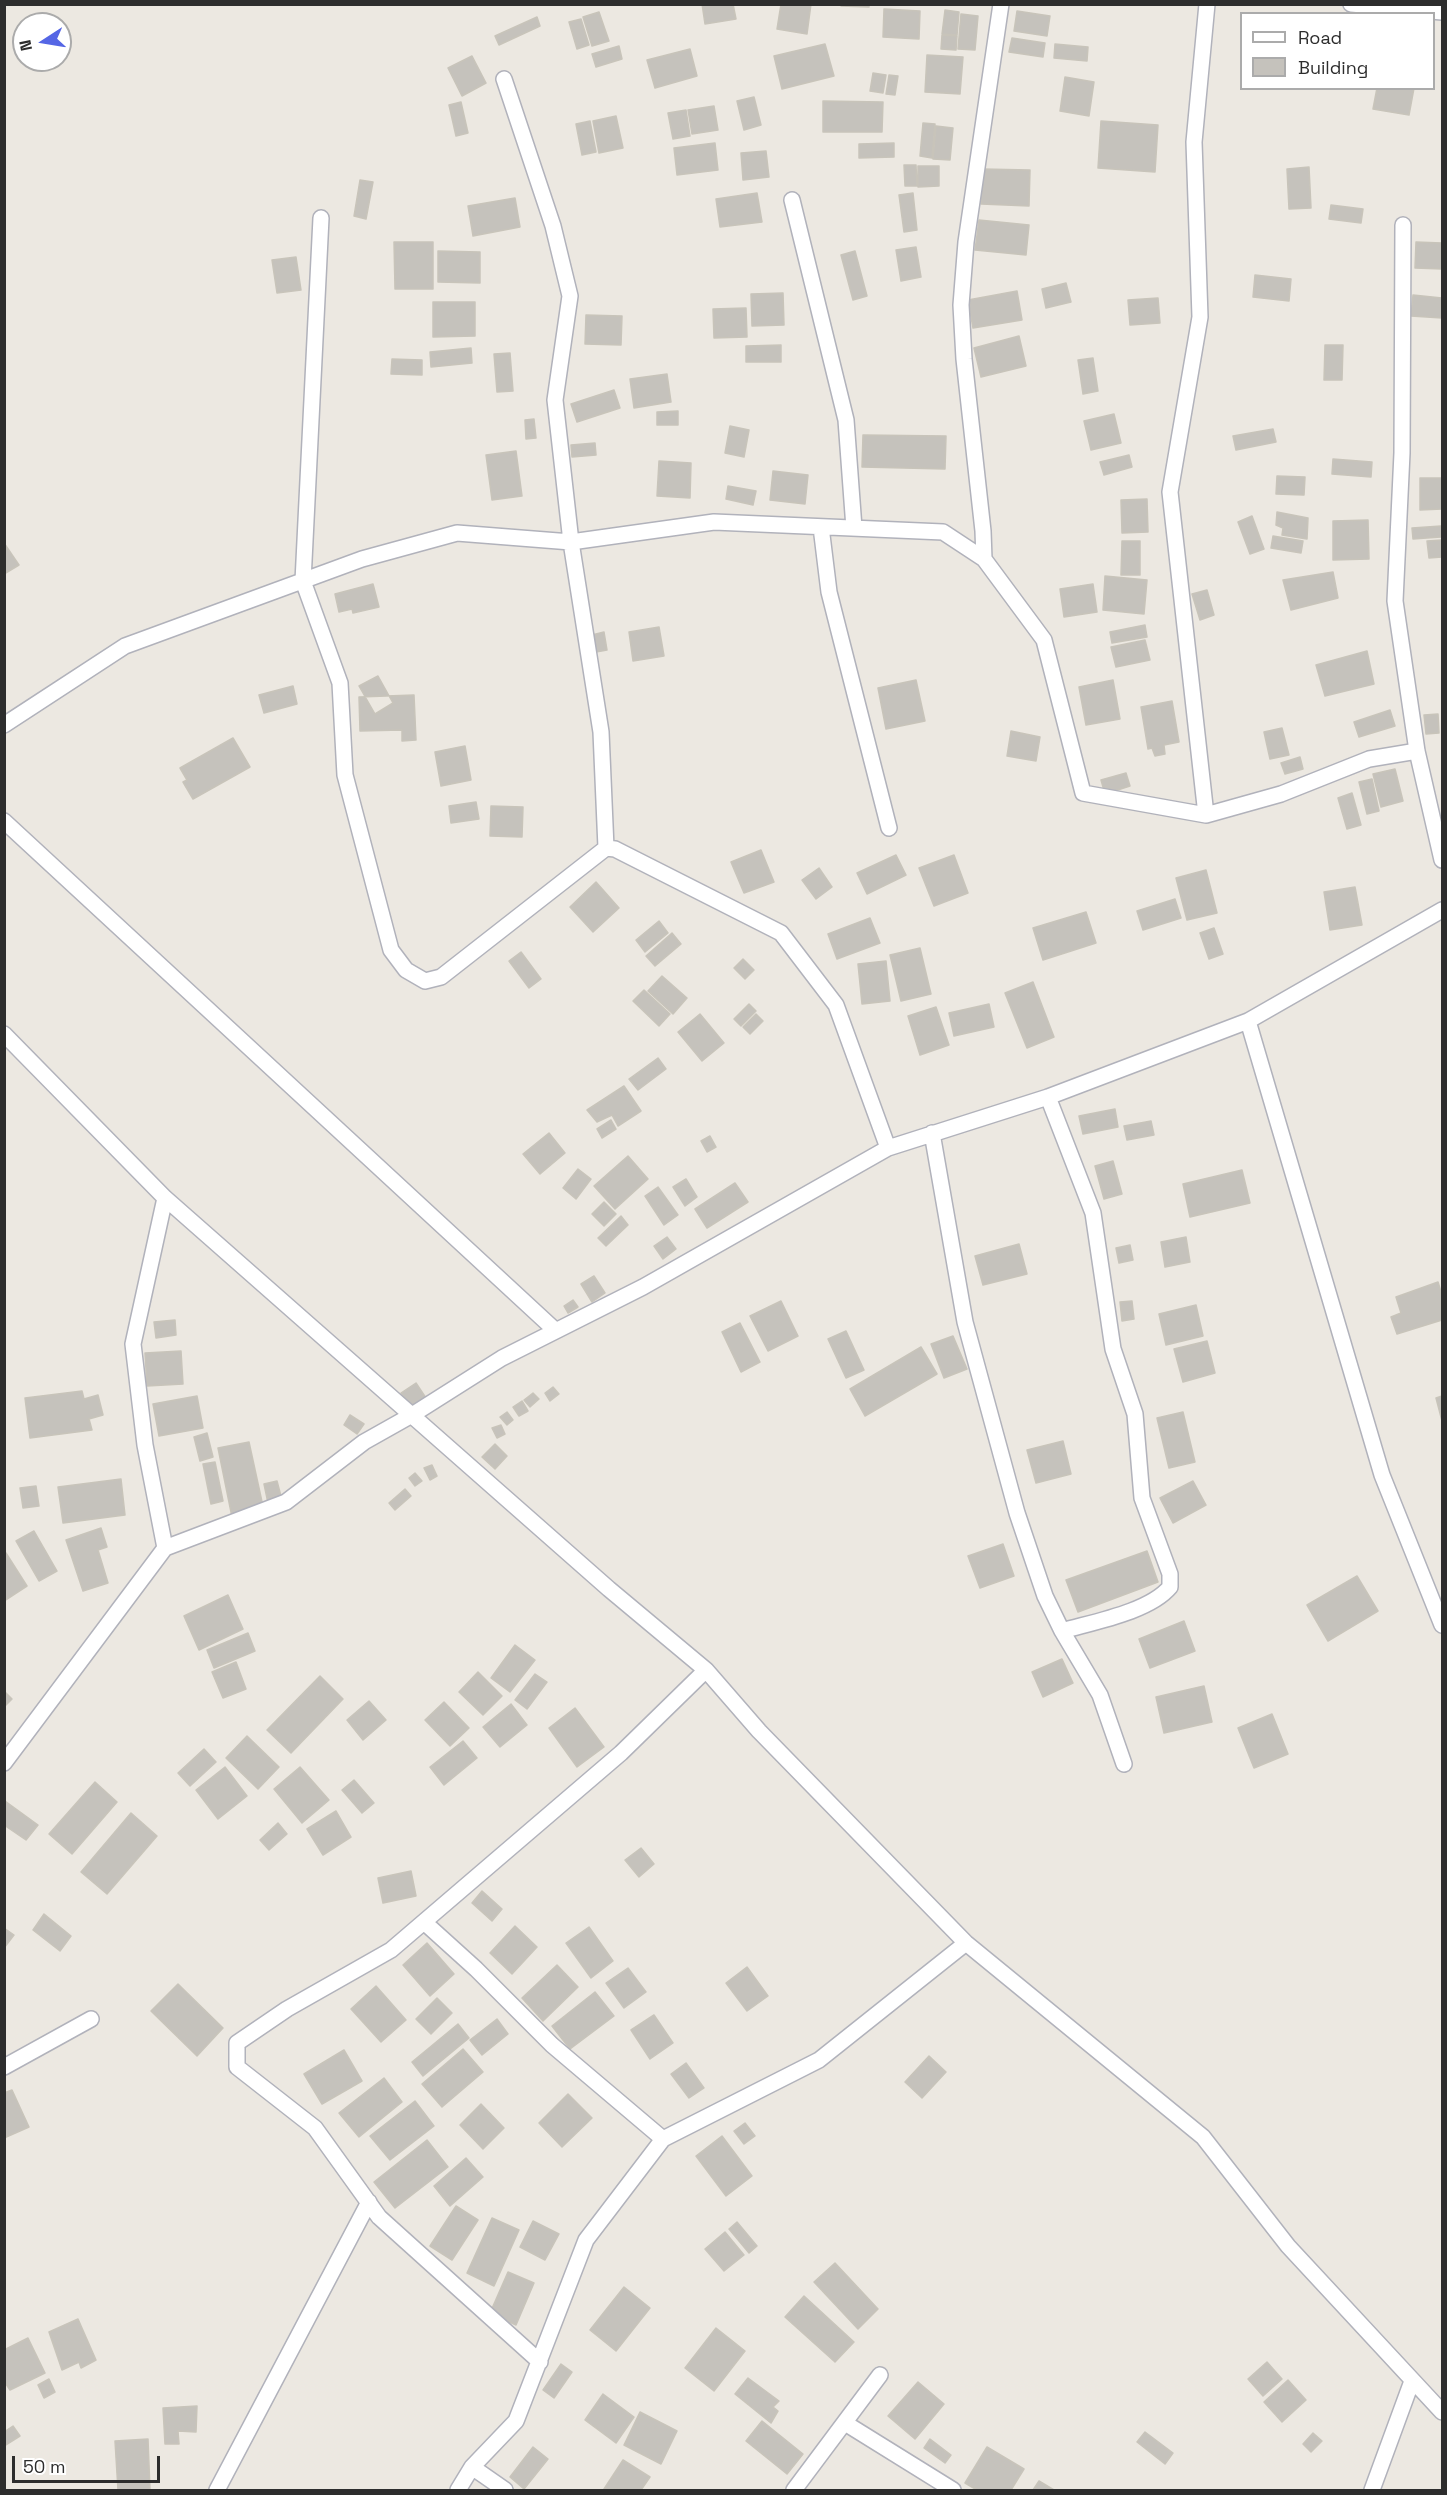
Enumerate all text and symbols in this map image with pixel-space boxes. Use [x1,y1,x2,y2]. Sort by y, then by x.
north arrow [12,12,72,72]
legend [1240,12,1435,90]
text: Road [1298,26,1342,49]
text: N [14,38,37,53]
text: Building [1298,56,1368,79]
scale bar [15,2444,164,2482]
text: 50 m [23,2455,65,2478]

